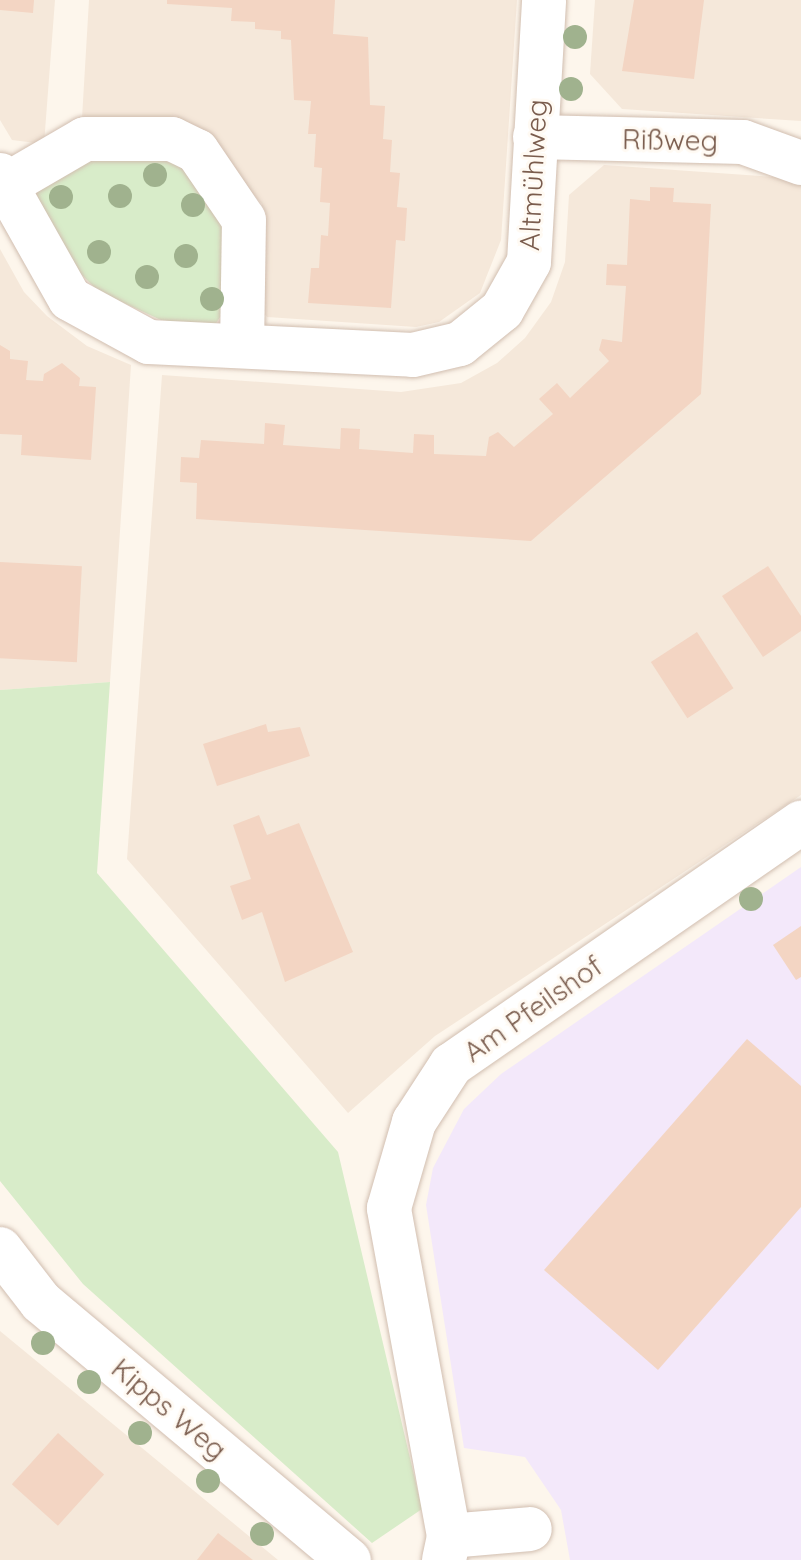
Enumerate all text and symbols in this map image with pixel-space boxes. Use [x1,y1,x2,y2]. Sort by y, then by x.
street label: Altmühlweg [512,98,554,252]
street label: Rißweg [622,122,718,158]
street label: Am Pfeilshof [457,949,609,1069]
street label: Kipps Weg [105,1351,233,1467]

